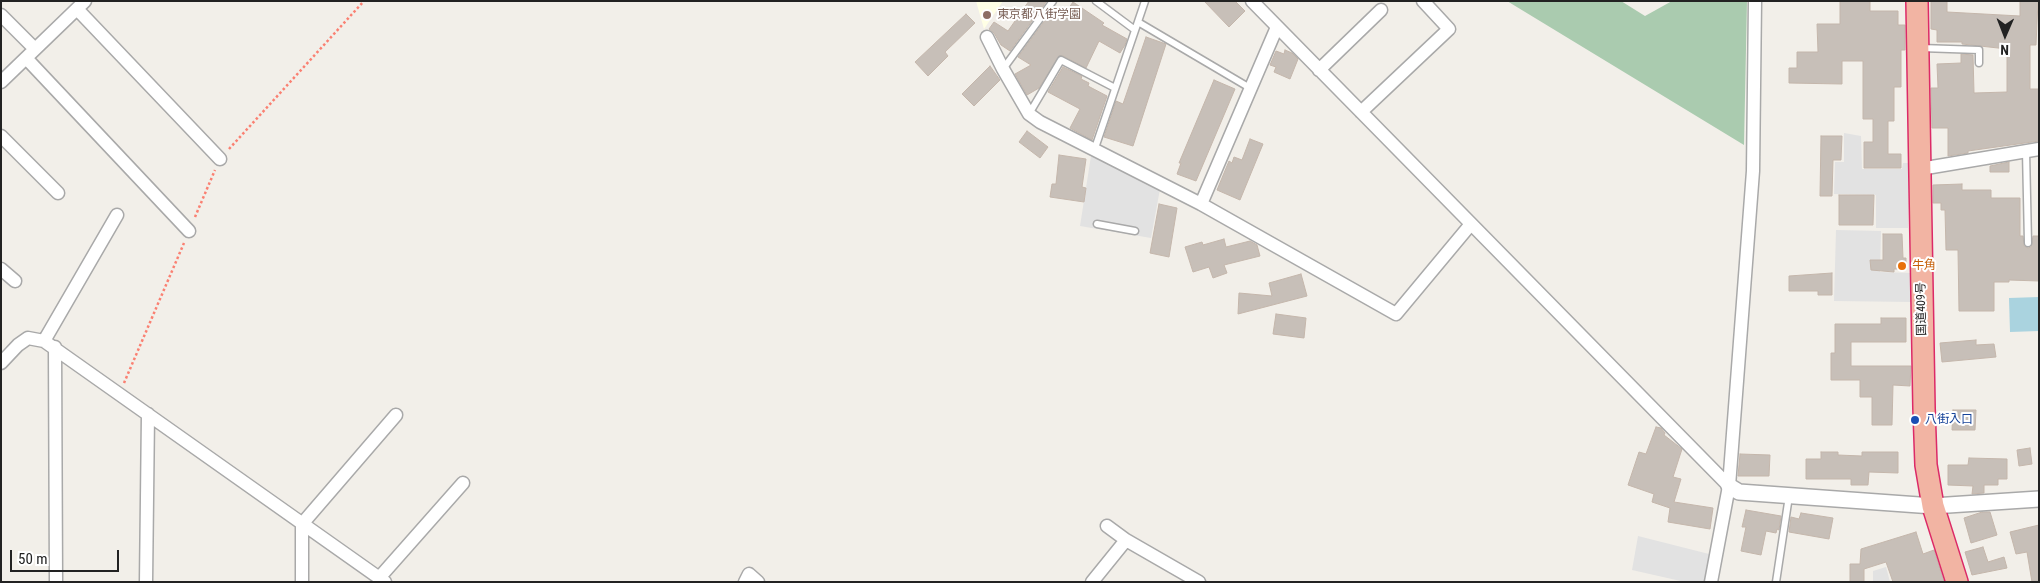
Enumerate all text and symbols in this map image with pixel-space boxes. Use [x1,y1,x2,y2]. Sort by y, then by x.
place label: 東京都八街学園 [997,8,1081,22]
marker: 東京都八街学園 [981,9,993,21]
north arrow [1980,10,2030,60]
text: N [2000,42,2009,58]
place label: 牛角 [1912,259,1936,273]
marker: 牛角 [1896,260,1908,272]
street label: 国道409号 [1914,282,1930,336]
place label: 八街入口 [1925,413,1973,427]
marker: 八街入口 [1909,414,1921,426]
scale bar [12,540,121,572]
text: 50 m [18,550,48,568]

